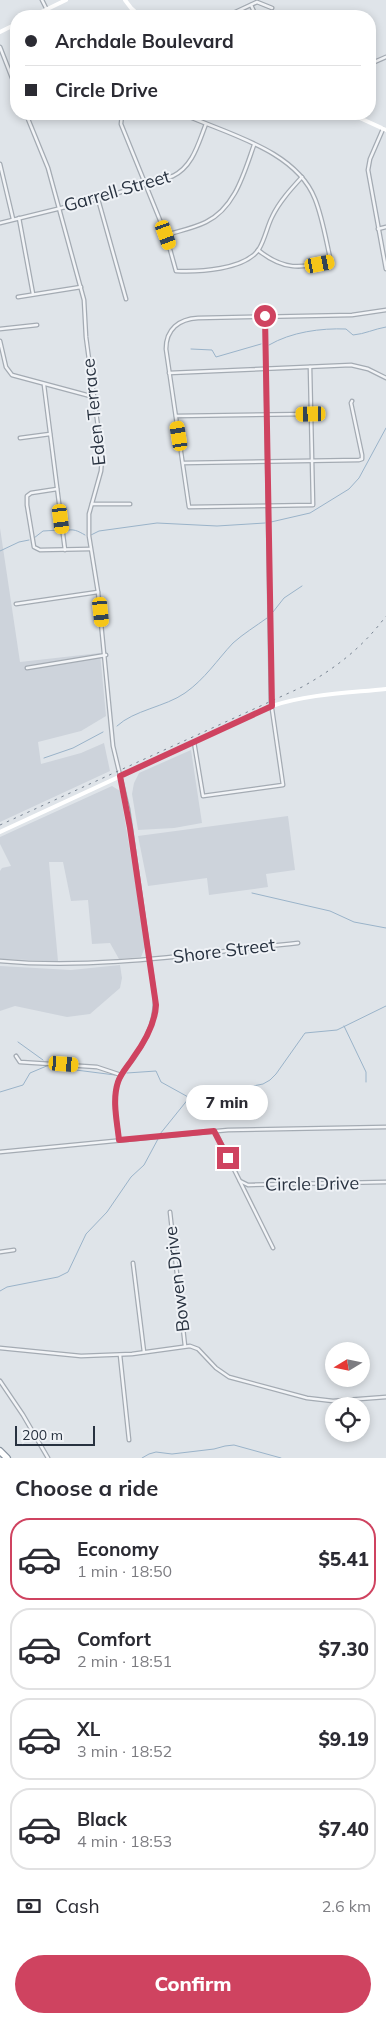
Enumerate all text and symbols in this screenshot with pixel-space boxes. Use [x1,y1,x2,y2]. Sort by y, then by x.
text: Archdale Boulevard [55,29,234,53]
text: Circle Drive [55,78,158,102]
street label: Garrell Street [61,164,173,217]
car [153,218,178,252]
car [303,254,336,274]
route start [254,305,276,327]
street label: Eden Terrace [76,357,111,467]
car [295,406,326,422]
car [169,420,188,452]
car [51,503,70,535]
car [91,596,110,628]
street label: Shore Street [172,933,276,968]
car [48,1055,79,1073]
callout: 7 min [187,1086,269,1120]
text: 7 min [206,1092,248,1112]
route end [217,1147,239,1169]
street label: Circle Drive [265,1171,359,1196]
street label: Bowen Drive [159,1225,194,1333]
north arrow [325,1342,370,1388]
map controls [325,1342,370,1442]
button: locate [325,1397,370,1442]
scale bar [15,1423,95,1446]
text: 200 m [22,1426,63,1444]
text: Choose a ride [15,1474,158,1502]
icon: car [17,1537,62,1582]
text: Economy [77,1537,159,1561]
text: $5.41 [318,1547,369,1571]
text: 1 min · 18:50 [77,1561,172,1581]
icon: car [17,1627,62,1672]
text: Comfort [77,1627,151,1651]
text: $7.30 [318,1637,369,1661]
text: 2 min · 18:51 [77,1651,172,1671]
icon: car [17,1717,62,1762]
text: XL [77,1717,100,1741]
text: $9.19 [318,1727,369,1751]
text: 3 min · 18:52 [77,1741,172,1761]
icon: car [17,1807,62,1852]
text: Black [77,1807,127,1831]
text: $7.40 [318,1817,369,1841]
text: 4 min · 18:53 [77,1831,172,1851]
icon: cash [15,1892,43,1920]
text: Cash [55,1894,100,1918]
text: 2.6 km [322,1896,371,1916]
button: Confirm [15,1955,371,2013]

